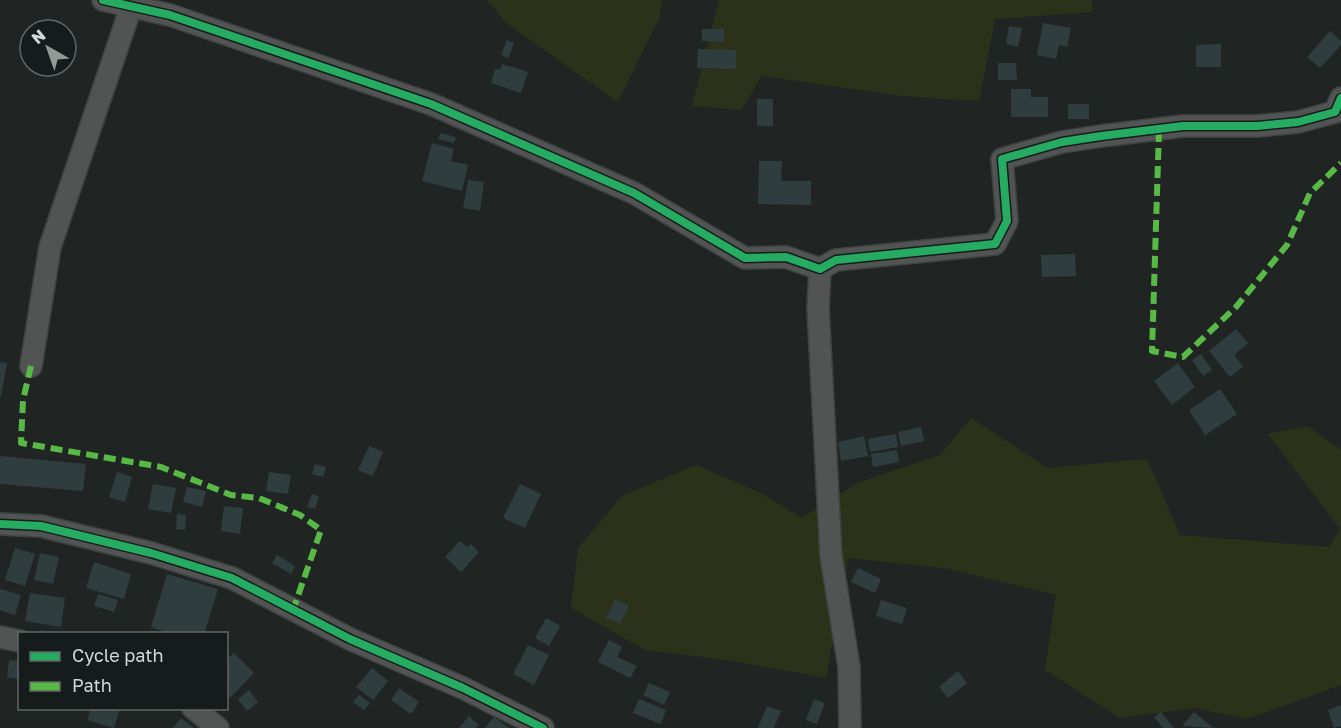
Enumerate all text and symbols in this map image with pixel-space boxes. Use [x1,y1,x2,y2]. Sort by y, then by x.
north arrow [18,18,78,78]
text: N [27,25,49,48]
legend [18,632,228,710]
text: Cycle path [72,644,164,666]
text: Path [72,674,112,696]

